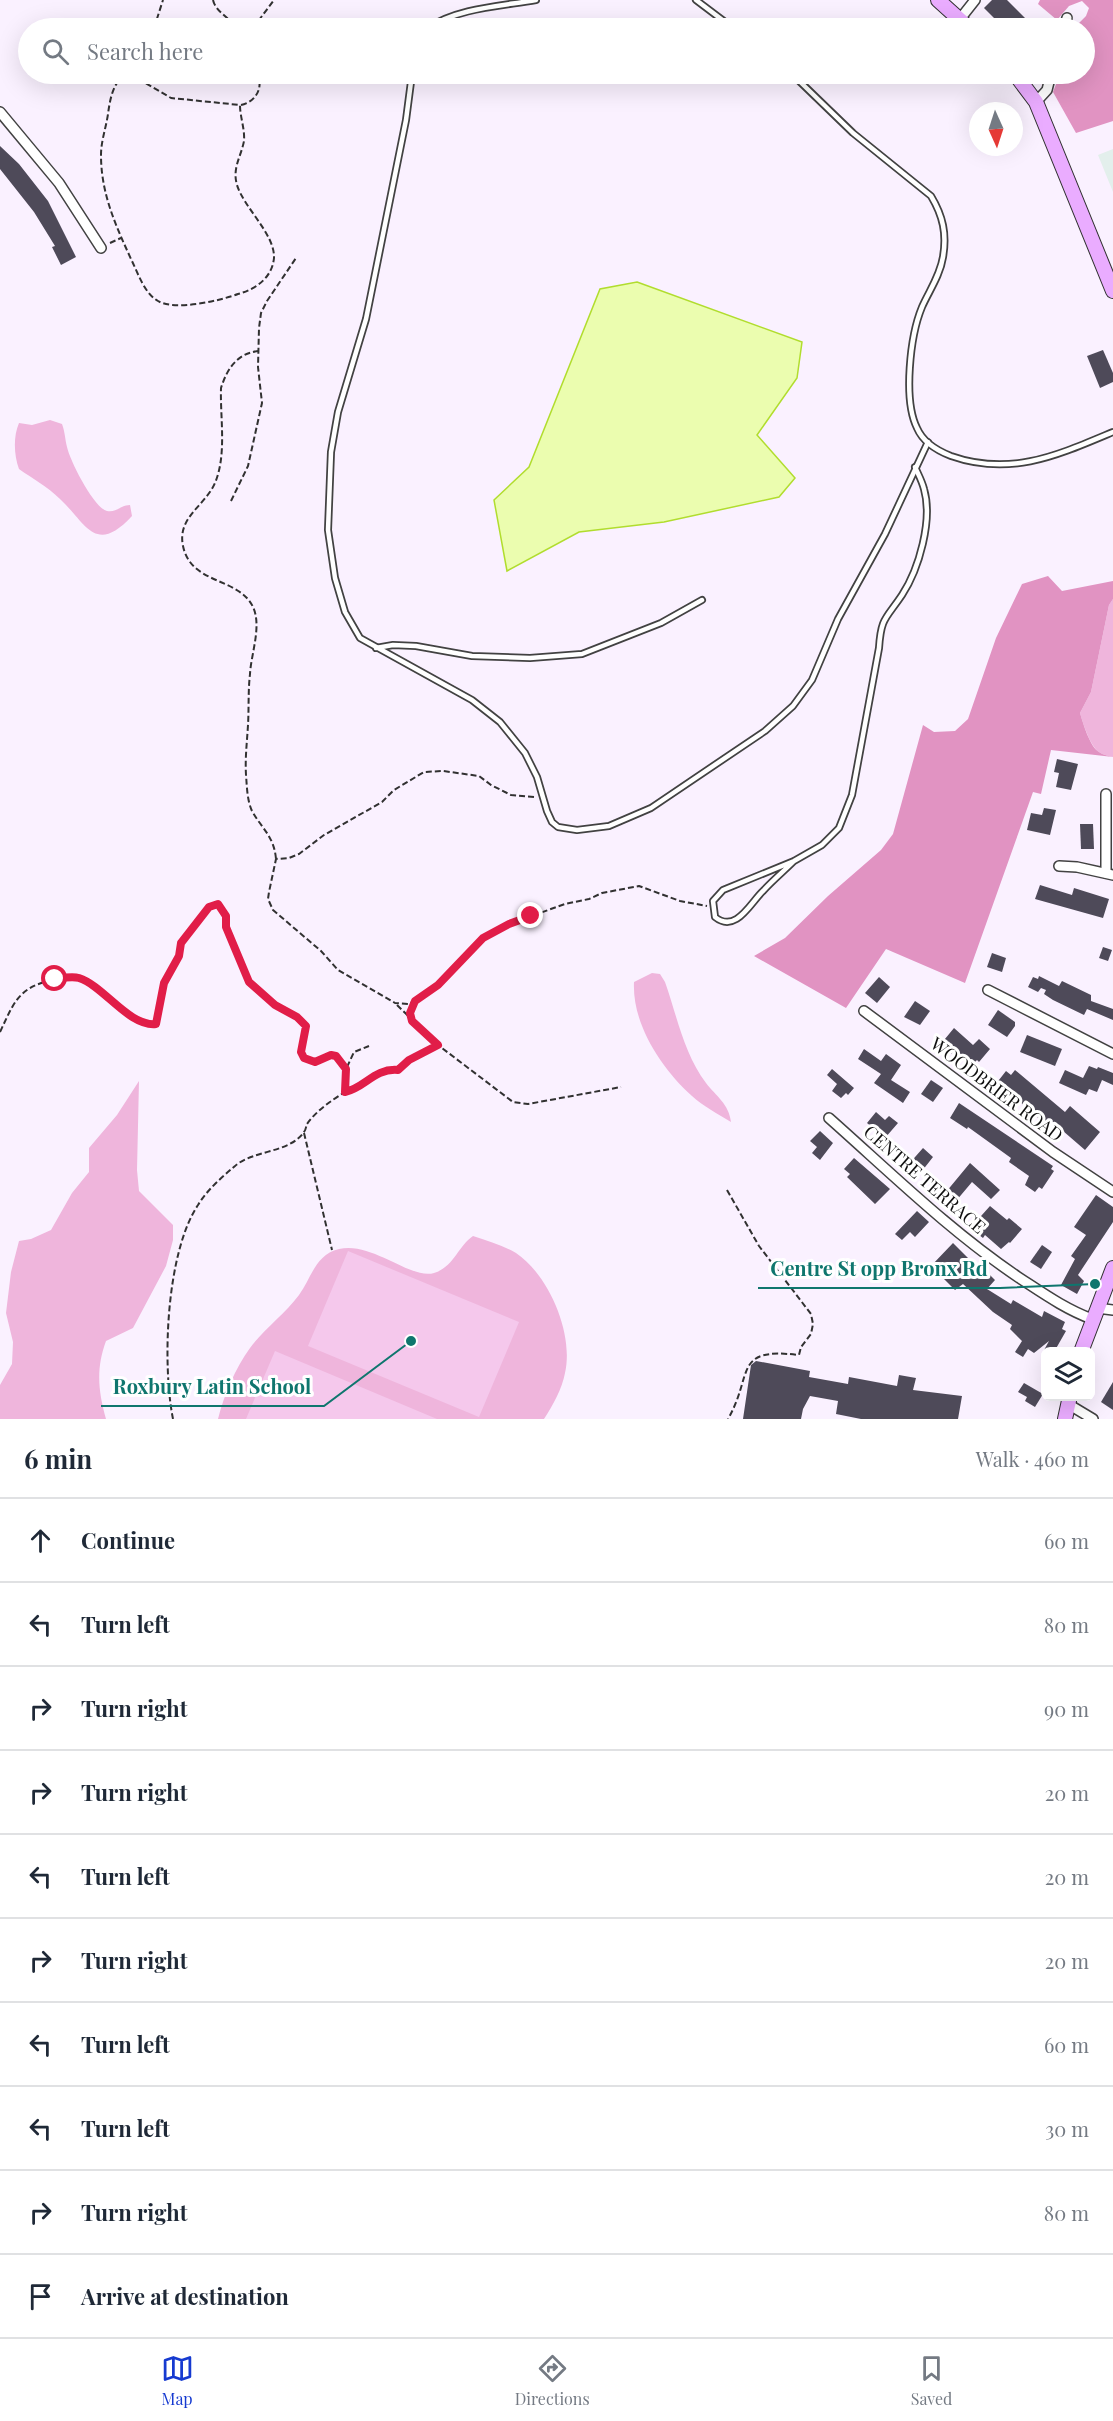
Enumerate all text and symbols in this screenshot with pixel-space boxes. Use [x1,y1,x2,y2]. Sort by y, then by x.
search box [18,18,1095,84]
icon: search [39,35,72,68]
text: Search here [87,36,203,66]
north arrow [969,102,1023,156]
route end [517,902,543,928]
route start [41,965,67,991]
street label: WOODBRIER ROAD [925,1031,1068,1147]
street label: CENTRE TERRACE [859,1119,991,1239]
callout: Centre St opp Bronx Rd [758,1250,1000,1288]
text: Centre St opp Bronx Rd [770,1254,988,1281]
map controls [1041,1347,1095,1401]
button: layers [1041,1347,1095,1401]
callout: Roxbury Latin School [101,1368,324,1406]
text: Roxbury Latin School [113,1372,311,1399]
text: 6 min [24,1441,92,1476]
text: Walk · 460 m [976,1445,1089,1472]
icon: ahead [24,1524,57,1557]
text: Continue [81,1525,175,1555]
text: 60 m [1044,1527,1089,1554]
icon: left [24,1608,57,1641]
text: Turn left [81,1609,170,1639]
text: 80 m [1044,1611,1089,1638]
icon: right [24,1692,57,1725]
text: Turn right [81,1693,187,1723]
text: 90 m [1044,1695,1089,1722]
icon: right [24,1776,57,1809]
text: Turn right [81,1777,187,1807]
text: 20 m [1045,1779,1089,1806]
icon: left [24,1860,57,1893]
text: Turn left [81,1861,170,1891]
text: 20 m [1045,1863,1089,1890]
icon: right [24,1944,57,1977]
text: Turn right [81,1945,187,1975]
text: 20 m [1045,1947,1089,1974]
icon: left [24,2028,57,2061]
text: Turn left [81,2029,170,2059]
text: 60 m [1044,2031,1089,2058]
icon: left [24,2112,57,2145]
text: Turn left [81,2113,170,2143]
text: 30 m [1045,2115,1089,2142]
icon: right [24,2196,57,2229]
text: Turn right [81,2197,187,2227]
text: 80 m [1044,2199,1089,2226]
icon: arrive [24,2280,57,2313]
text: Arrive at destination [81,2281,289,2311]
tab: Map [161,2352,194,2409]
tab: Directions [515,2352,590,2409]
tab: Saved [911,2352,952,2409]

